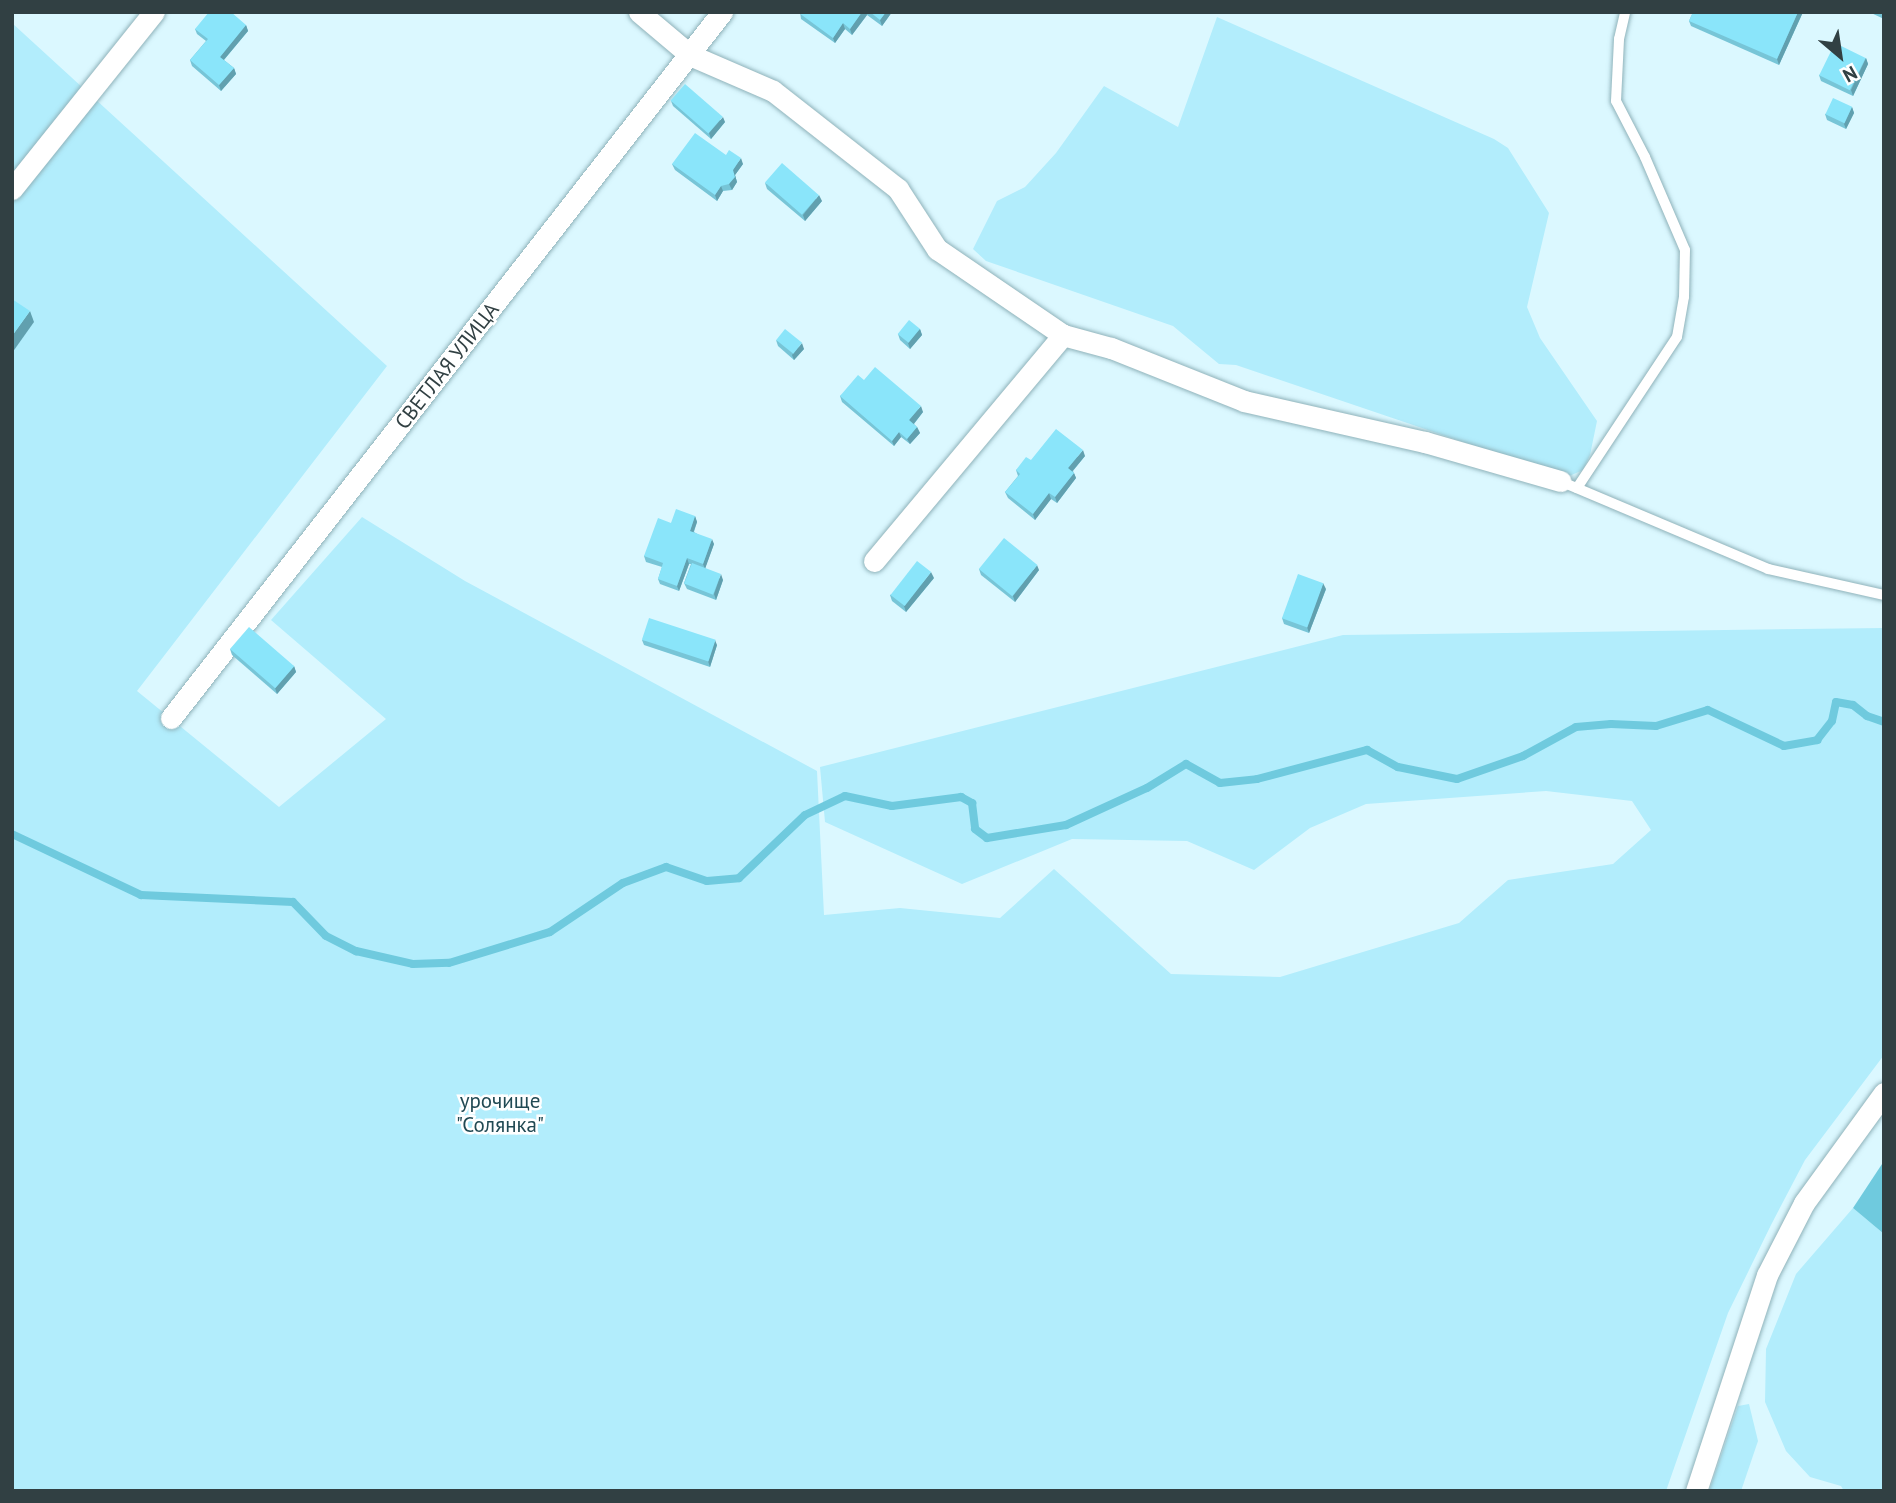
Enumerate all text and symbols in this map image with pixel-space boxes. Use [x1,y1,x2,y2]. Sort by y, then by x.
north arrow [1805,21,1875,91]
text: N [1839,61,1861,88]
street label: СВЕТЛАЯ УЛИЦА [390,297,504,435]
park label: урочище "Солянка" [456,1088,544,1138]

